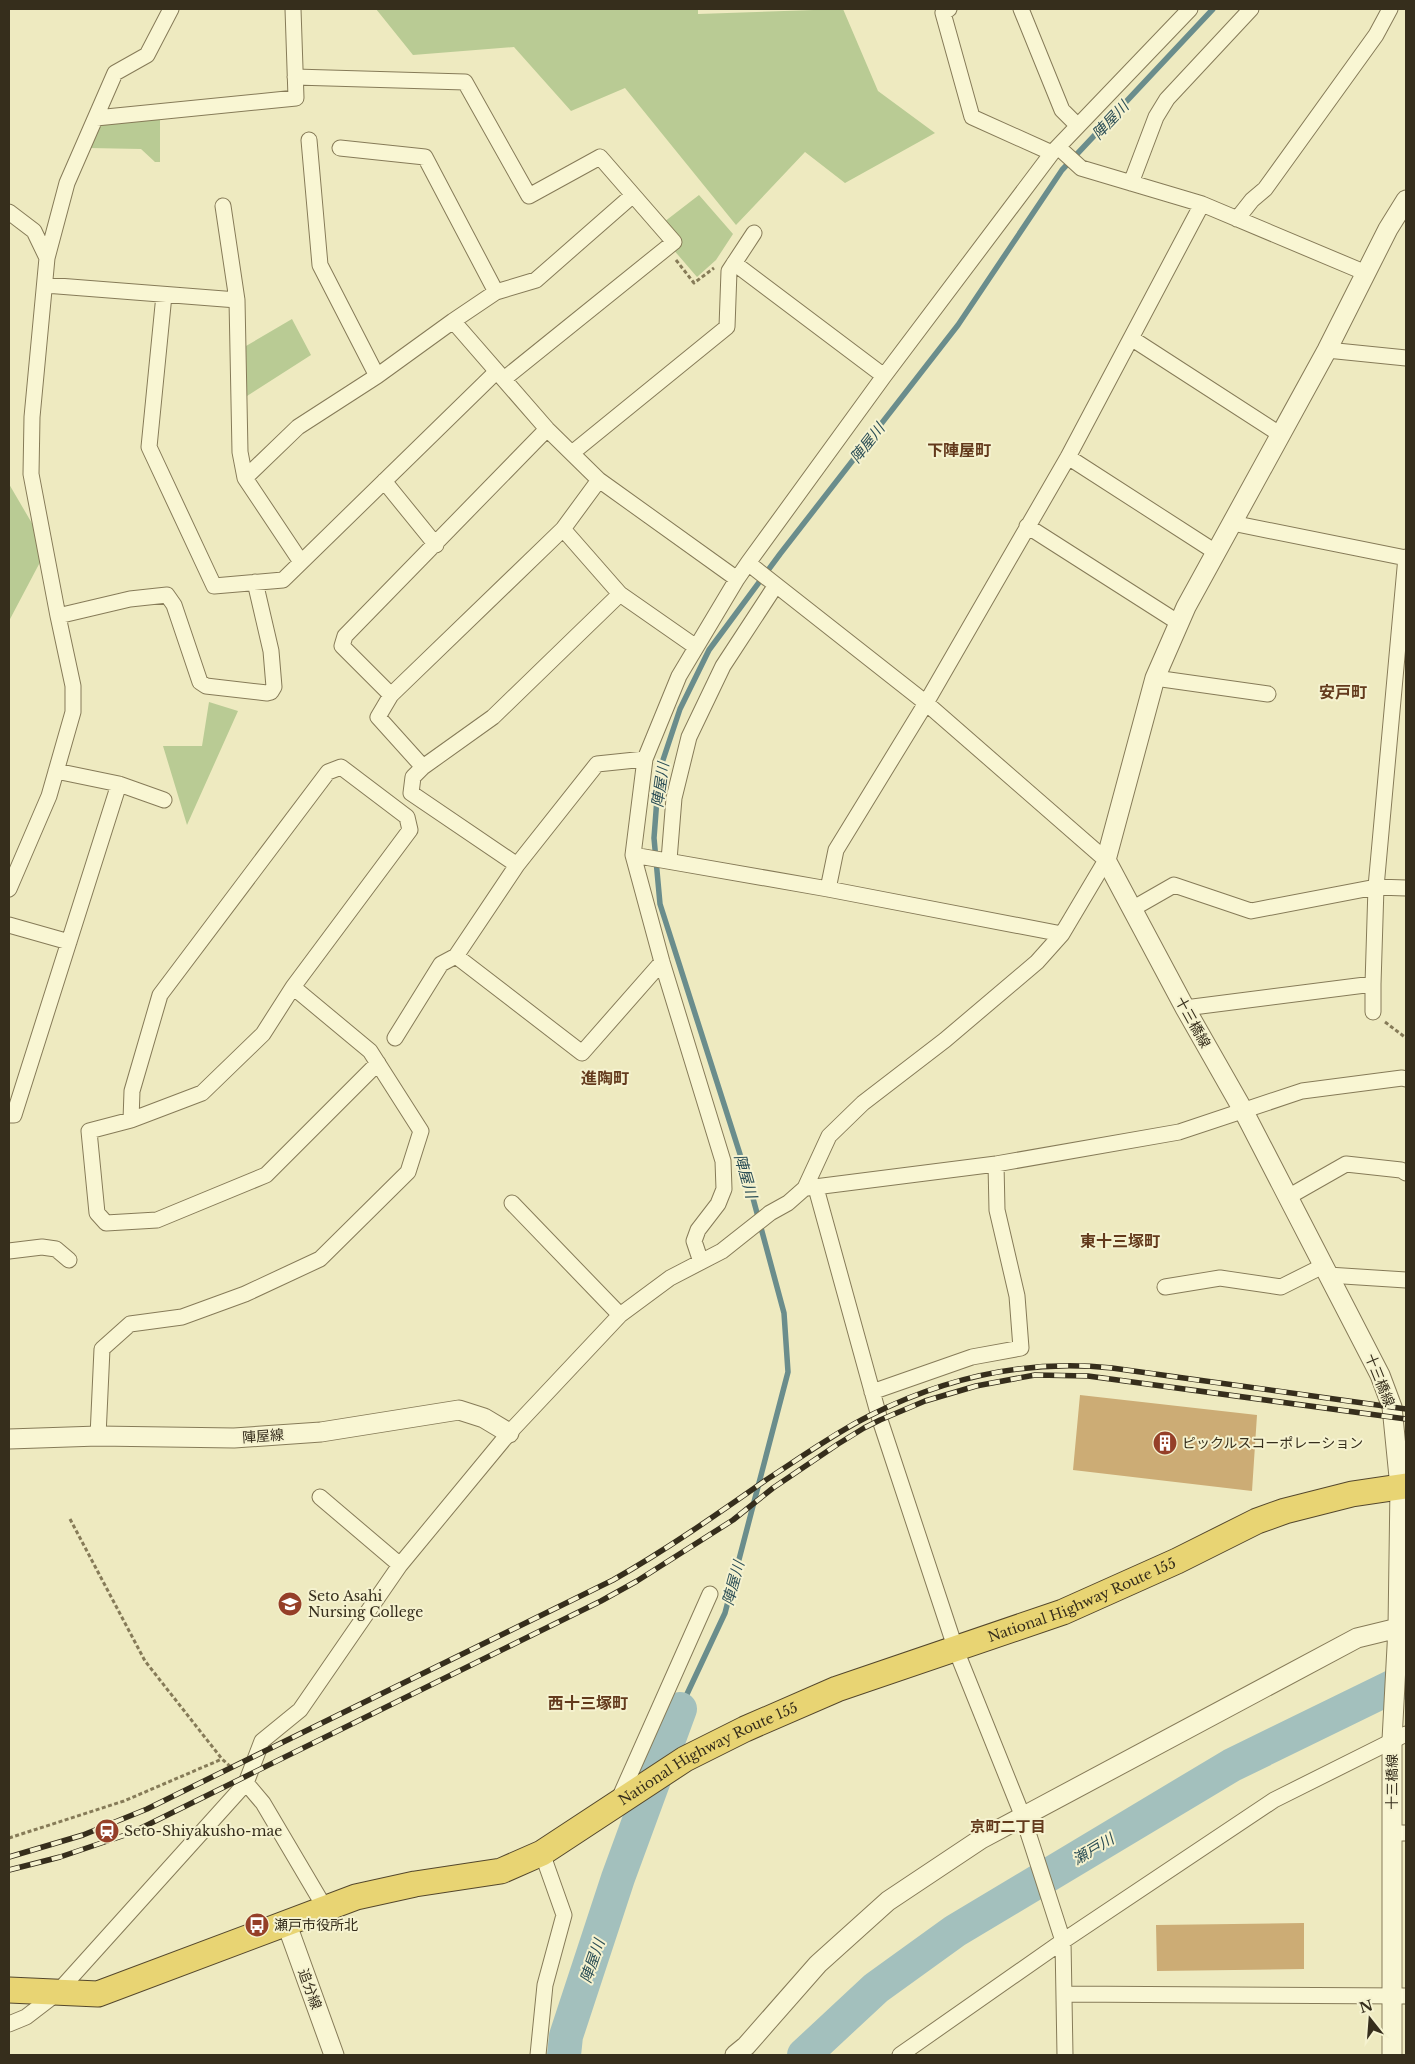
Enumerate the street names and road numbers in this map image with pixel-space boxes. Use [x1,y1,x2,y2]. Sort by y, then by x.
street label: 十三橋線 [1172,993,1214,1051]
street label: 十三橋線 [1361,1351,1399,1409]
street label: 陣屋線 [241,1426,285,1446]
street label: National Highway Route 155 [985,1554,1179,1646]
street label: National Highway Route 155 [615,1698,801,1809]
street label: 十三橋線 [1383,1754,1401,1810]
street label: 追分線 [294,1966,326,2012]

